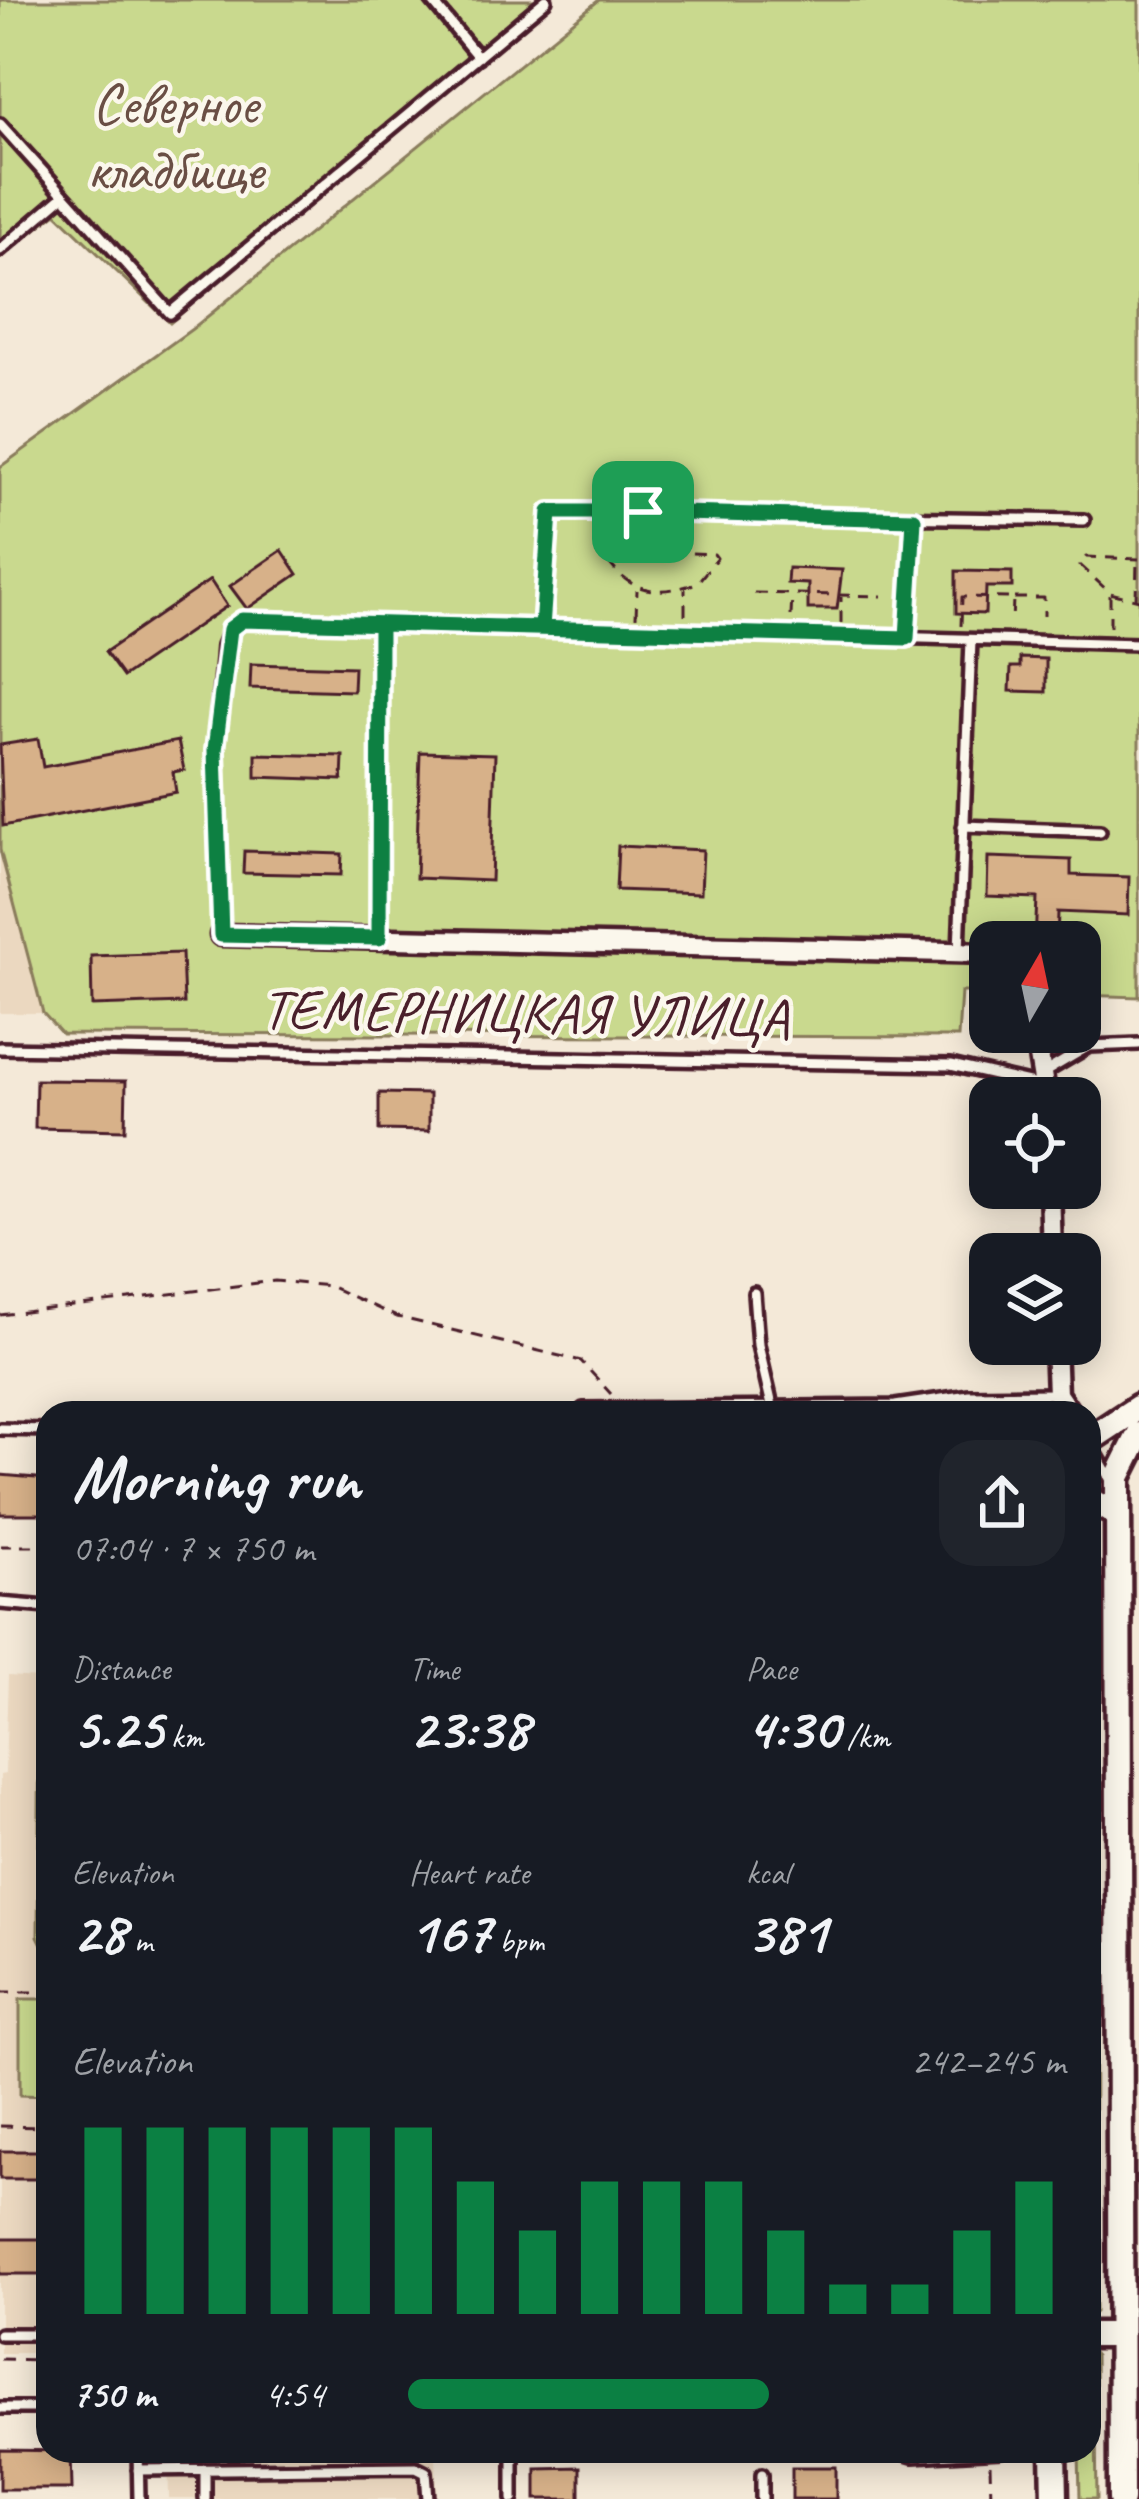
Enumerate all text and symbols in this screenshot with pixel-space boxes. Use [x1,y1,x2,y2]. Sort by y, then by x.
park label: Северное кладбище [87,68,267,206]
pin [592,461,694,563]
icon: arrive [610,479,676,545]
north arrow [969,921,1101,1053]
map controls [969,921,1101,1365]
street label: ТЕМЕРНИЦКАЯ УЛИЦА [261,972,790,1054]
button: locate [969,1077,1101,1209]
button: layers [969,1233,1101,1365]
text: Morning run [72,1437,360,1520]
button: share [939,1440,1065,1566]
text: 07:04 · 7 × 750 m [72,1524,314,1573]
text: Distance [72,1648,170,1690]
text: Time [409,1648,460,1690]
text: Pace [746,1648,797,1690]
text: 5.25 [72,1690,163,1766]
text: 23:38 [409,1690,529,1766]
text: 4:30 [746,1690,839,1766]
text: km [163,1716,203,1758]
text: /km [839,1716,890,1758]
text: Elevation [72,1852,174,1894]
text: Heart rate [409,1852,529,1894]
text: kcal [746,1852,790,1894]
text: 28 [72,1894,126,1970]
text: 167 [409,1894,491,1970]
text: 381 [746,1894,827,1970]
text: m [126,1920,152,1962]
text: bpm [491,1920,544,1962]
text: Elevation [72,2037,192,2086]
text: 242–245 m [911,2037,1065,2086]
text: 750 m [72,2370,156,2419]
text: 4:54 [264,2370,324,2419]

